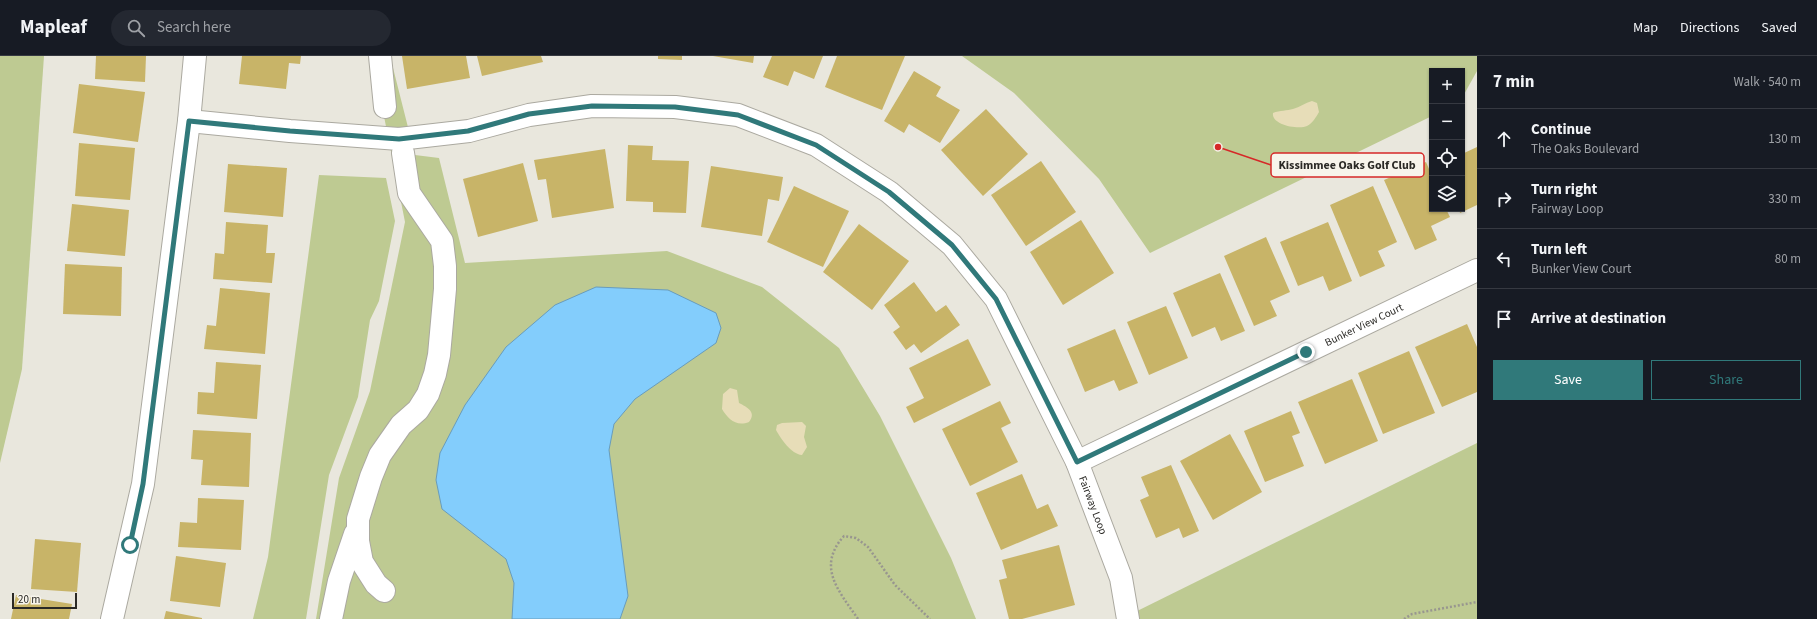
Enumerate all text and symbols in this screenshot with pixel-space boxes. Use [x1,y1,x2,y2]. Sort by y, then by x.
search box [111,10,391,46]
text: Mapleaf [20,14,87,41]
icon: search [125,17,147,39]
text: Search here [157,17,231,38]
text: Map [1633,18,1658,38]
text: Directions [1680,18,1739,38]
text: Saved [1761,18,1797,38]
map controls [1429,68,1465,212]
button: + [1429,68,1465,104]
text: 7 min [1493,70,1534,94]
text: Walk · 540 m [1733,73,1801,91]
button: − [1429,104,1465,140]
text: Continue [1531,119,1591,140]
icon: ahead [1493,128,1515,150]
text: 130 m [1768,130,1801,148]
button: locate [1429,140,1465,176]
text: The Oaks Boulevard [1531,140,1639,158]
callout: Kissimmee Oaks Golf Club [1271,153,1424,177]
text: Kissimmee Oaks Golf Club [1278,157,1416,174]
button: layers [1429,176,1465,212]
text: Turn right [1531,179,1597,200]
icon: right [1493,188,1515,210]
text: 330 m [1768,190,1801,208]
text: Fairway Loop [1531,200,1603,218]
text: Turn left [1531,239,1587,260]
icon: left [1493,248,1515,270]
text: 80 m [1775,250,1801,268]
text: Bunker View Court [1531,260,1631,278]
street label: Bunker View Court [1322,299,1406,350]
icon: arrive [1493,308,1515,330]
text: Arrive at destination [1531,308,1666,329]
route end [1297,343,1315,361]
button: Save [1493,360,1643,400]
button: Share [1651,360,1801,400]
street label: Fairway Loop [1075,474,1111,536]
route start [121,536,139,554]
scale bar [12,591,77,610]
text: 20 m [18,592,40,607]

